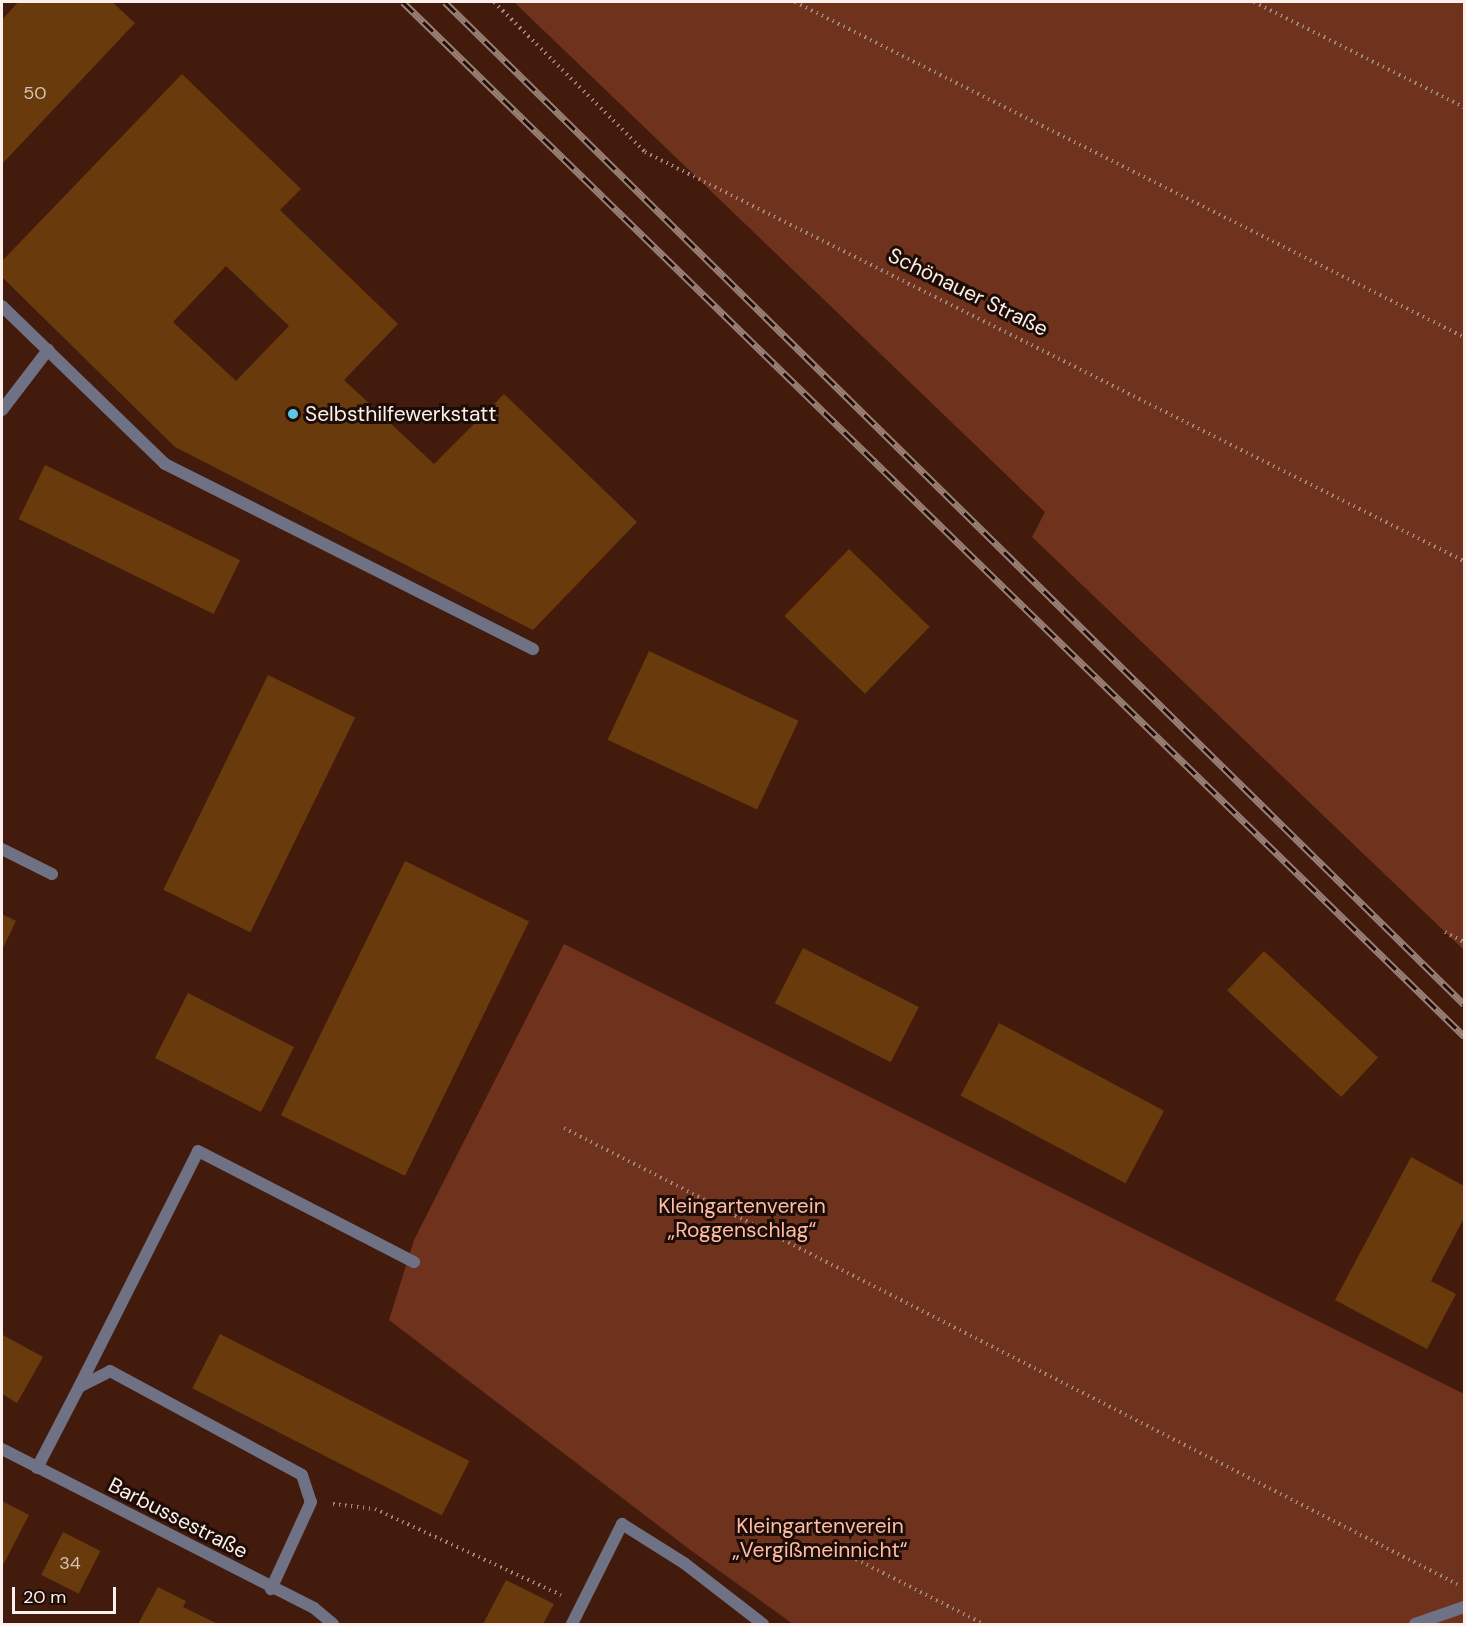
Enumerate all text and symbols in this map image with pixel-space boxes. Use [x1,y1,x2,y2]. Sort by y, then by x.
house number: 50 [23,82,47,104]
street label: Schönauer Straße [884,242,1052,342]
place label: Selbsthilfewerkstatt [305,401,496,427]
marker: Selbsthilfewerkstatt [286,407,300,421]
park label: Kleingartenverein „Roggenschlag“ [658,1193,826,1243]
street label: Barbussestraße [104,1472,252,1564]
park label: Kleingartenverein „Vergißmeinnicht“ [733,1513,907,1563]
house number: 34 [59,1552,81,1574]
scale bar [15,1575,118,1613]
text: 20 m [23,1585,66,1609]

